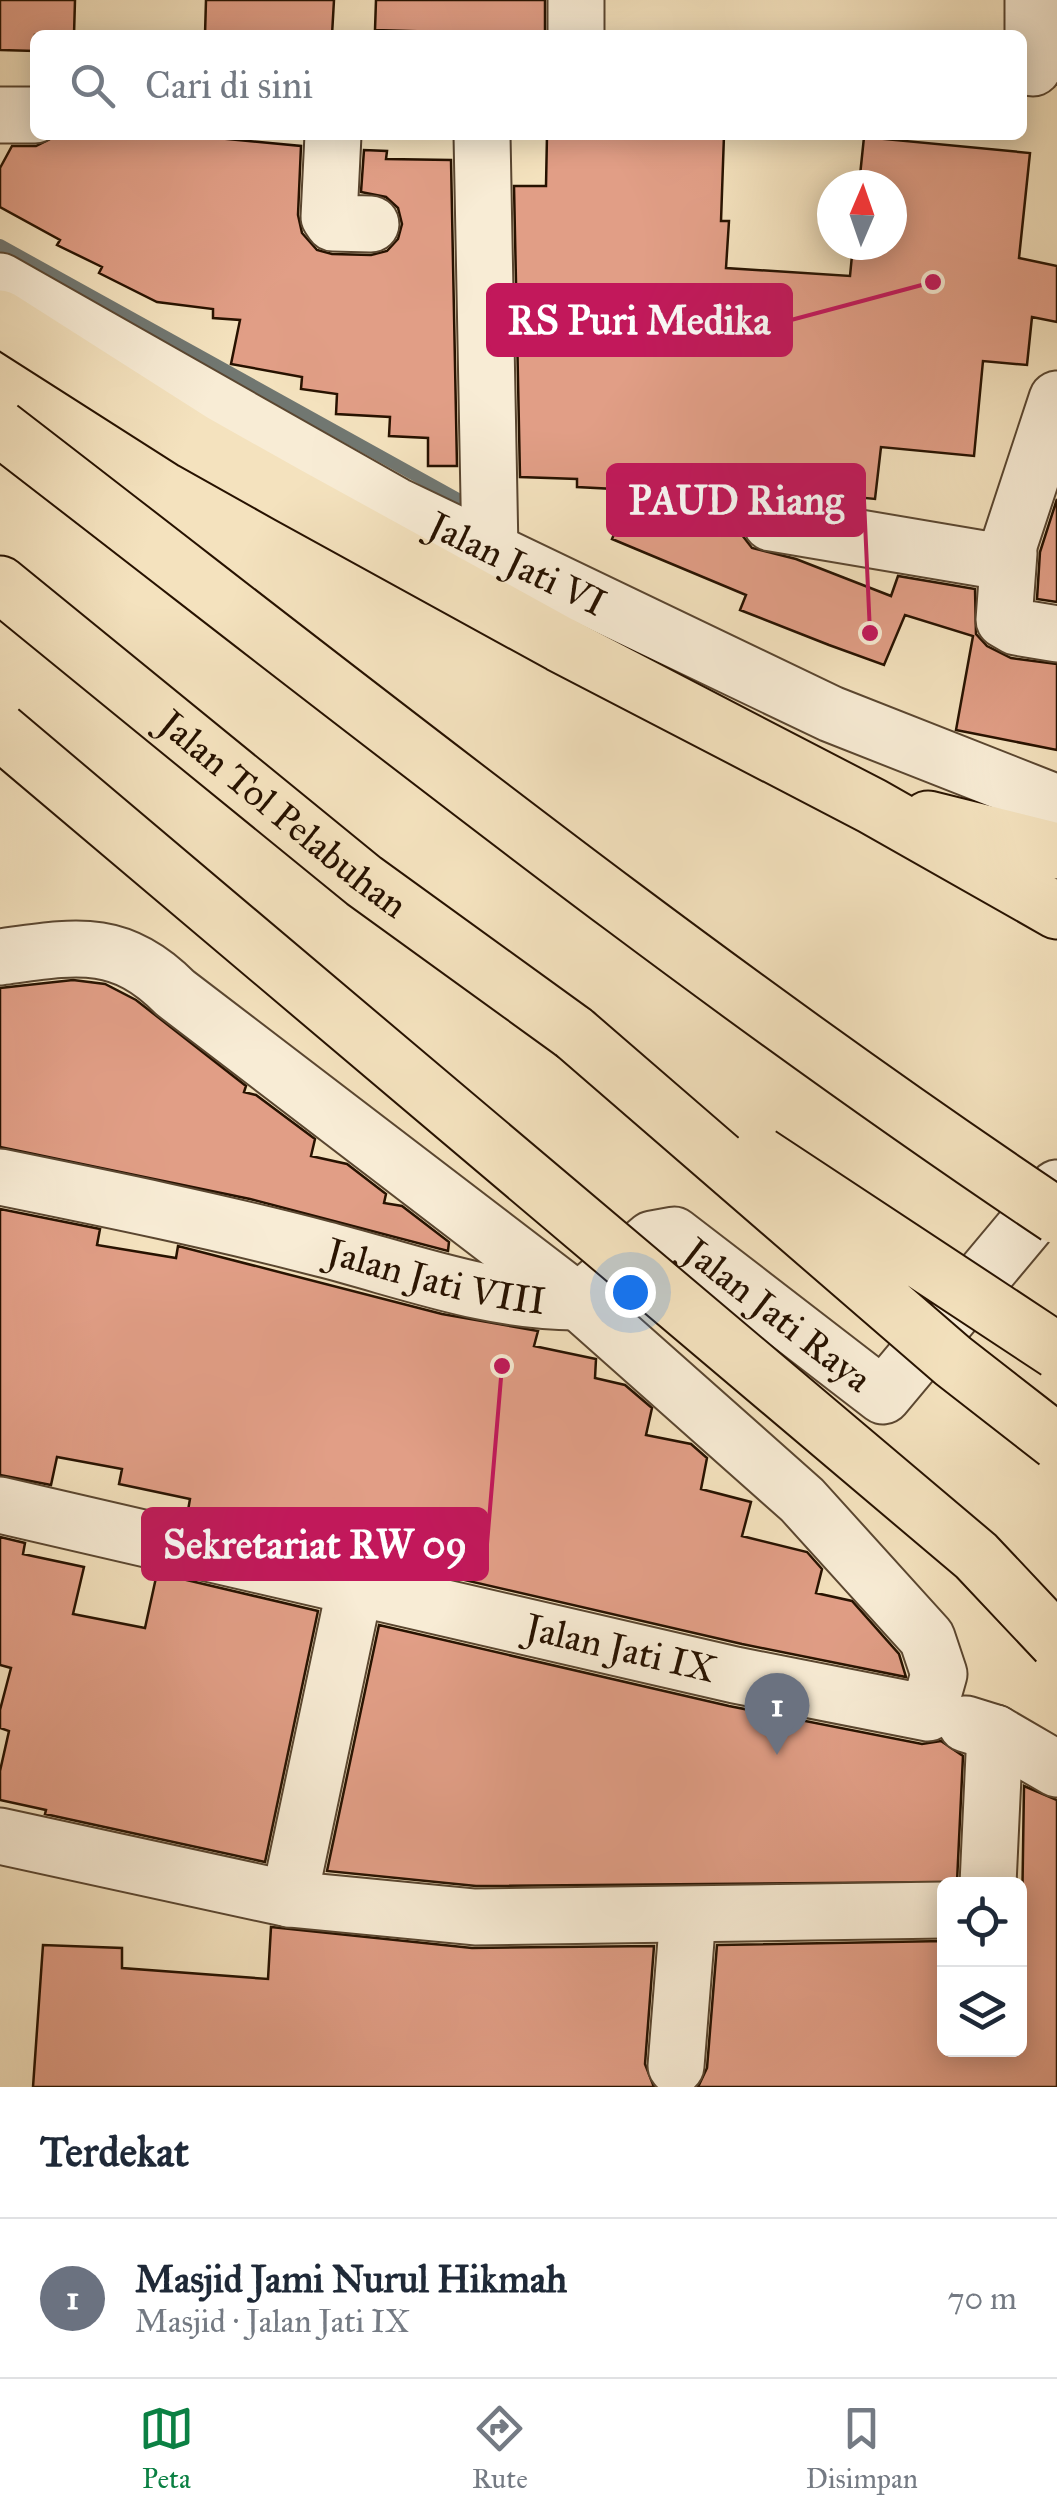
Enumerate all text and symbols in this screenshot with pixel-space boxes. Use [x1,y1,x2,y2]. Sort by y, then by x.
search box [30,30,1027,140]
icon: search [65,58,120,113]
text: Cari di sini [145,62,313,108]
north arrow [817,170,907,260]
callout: RS Puri Medika [488,285,791,355]
text: RS Puri Medika [508,296,771,345]
callout: PAUD Riang [608,465,864,535]
text: PAUD Riang [628,476,845,525]
street label: Jalan Jati VI [417,500,614,626]
street label: Jalan Tol Pelabuhan [146,698,416,928]
street label: Jalan Jati Raya [671,1226,881,1402]
street label: Jalan Jati VIII [318,1227,548,1324]
your location [605,1267,656,1318]
callout: Sekretariat RW 09 [143,1509,487,1579]
text: Sekretariat RW 09 [163,1520,467,1570]
street label: Jalan Jati IX [517,1603,721,1693]
pin: 1 [744,1672,810,1755]
map controls [937,1877,1027,2057]
button: locate [937,1877,1027,1967]
button: layers [937,1967,1027,2057]
text: Terdekat [40,2126,189,2178]
text: Masjid Jami Nurul Hikmah [135,2256,567,2302]
text: 1 [66,2279,79,2318]
text: 70 m [948,2279,1017,2318]
text: Masjid · Jalan Jati IX [135,2302,410,2341]
tab: Peta [139,2401,194,2496]
tab: Rute [472,2401,528,2496]
tab: Disimpan [806,2401,918,2496]

